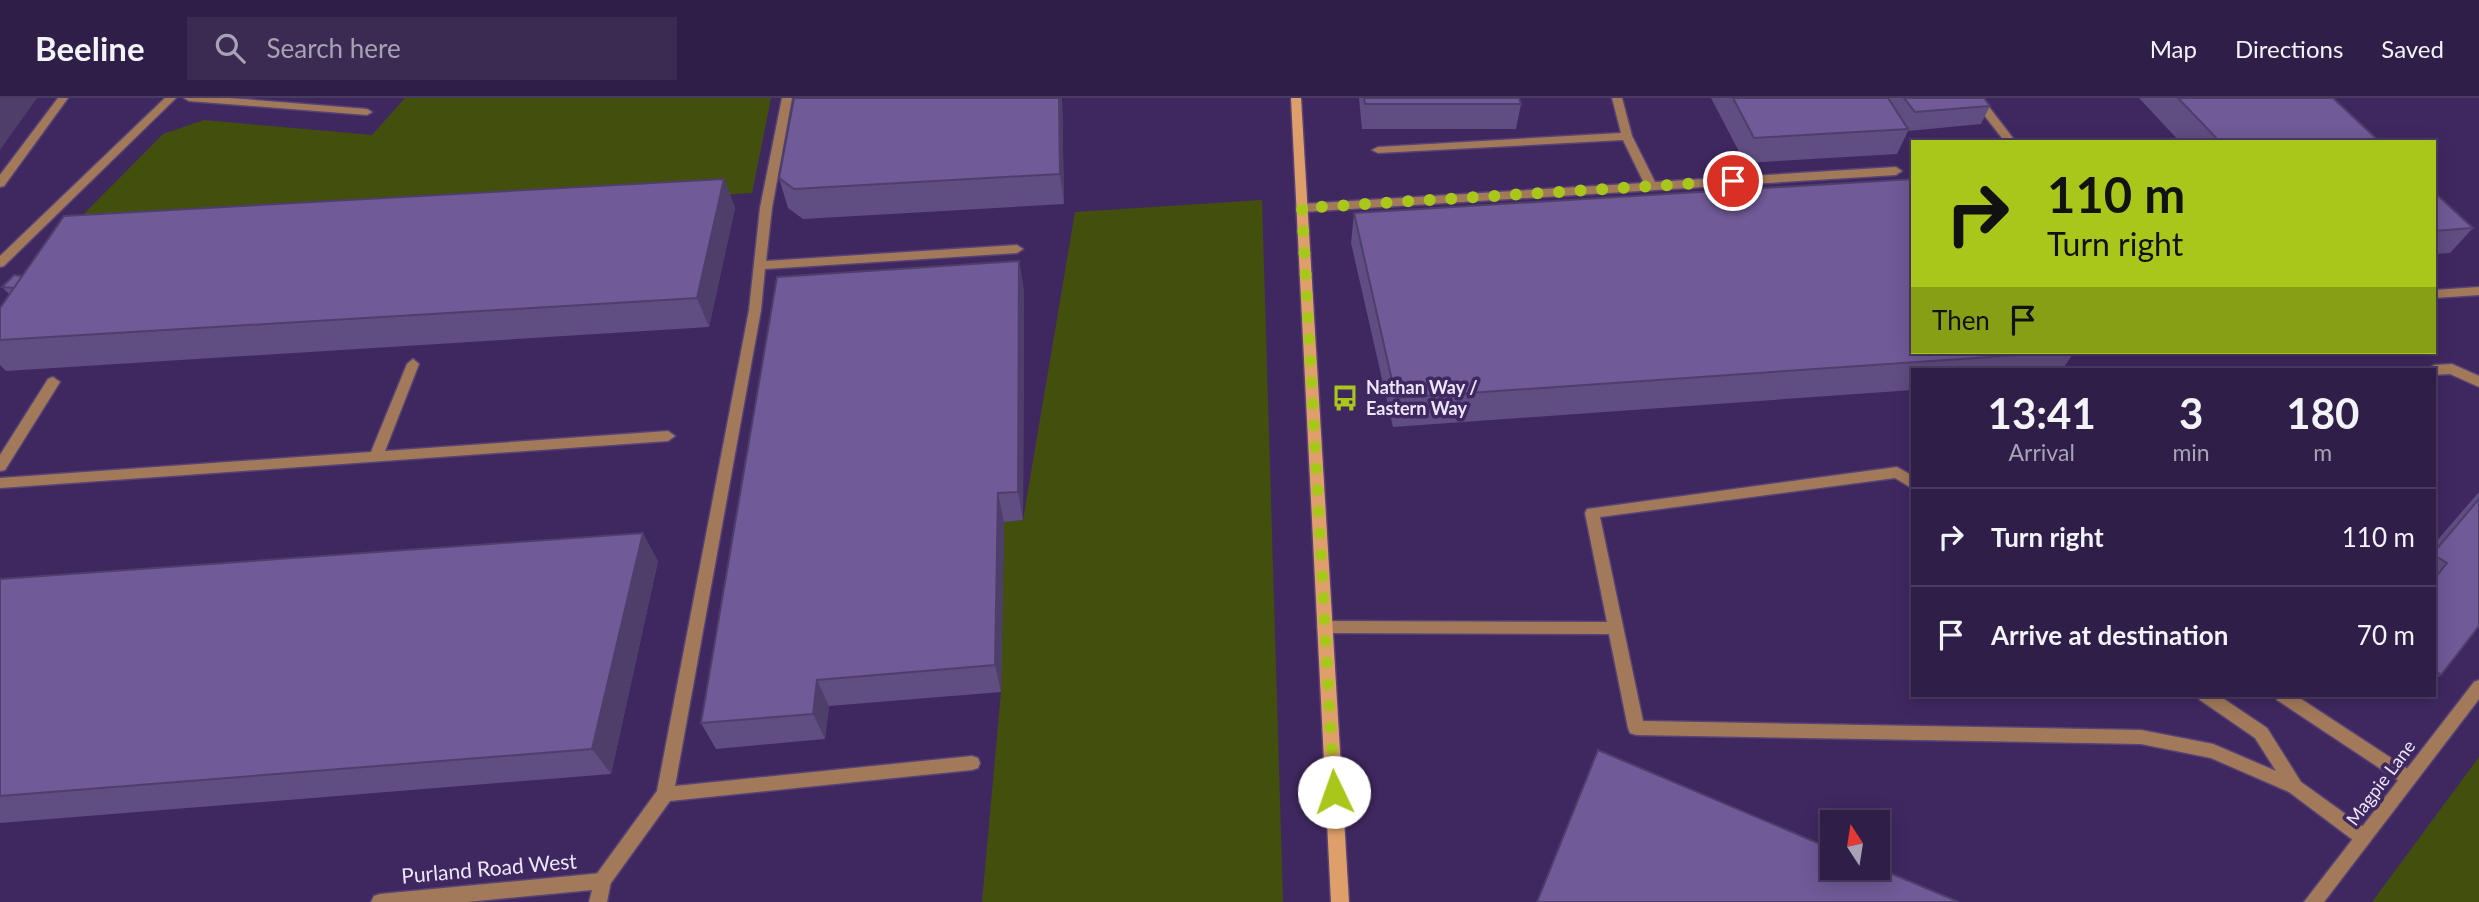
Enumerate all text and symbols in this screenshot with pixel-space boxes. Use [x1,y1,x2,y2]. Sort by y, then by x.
search box [187,17,677,80]
text: Beeline [35,28,145,68]
icon: search [211,29,249,67]
text: Search here [267,32,401,64]
text: Map [2150,34,2197,63]
text: Directions [2235,34,2343,63]
text: Saved [2381,34,2444,63]
pin [1703,151,1763,211]
icon: arrive [1714,162,1752,200]
text: 110 m [2047,165,2185,223]
icon: right [1932,168,2023,259]
text: Turn right [2047,224,2183,263]
icon: arrive [2004,301,2042,339]
text: Then [1932,304,1990,336]
place label: Nathan Way / Eastern Way [1366,376,1478,419]
bus stop icon: Nathan Way / Eastern Way [1330,383,1360,413]
text: 13:41 [1988,388,2096,438]
text: 3 [2179,388,2203,438]
text: 180 [2286,388,2359,438]
text: Arrival [2009,438,2075,466]
text: min [2172,438,2210,466]
text: m [2313,438,2332,466]
icon: right [1932,518,1970,556]
text: Turn right [1991,521,2104,553]
text: 110 m [2342,521,2415,553]
icon: arrive [1932,616,1970,654]
text: Arrive at destination [1991,619,2228,651]
text: 70 m [2357,619,2415,651]
street label: Magpie Lane [2341,735,2419,829]
position arrow [1297,755,1371,829]
north arrow [1820,810,1890,880]
map controls [1820,810,1890,880]
street label: Purland Road West [400,847,578,888]

